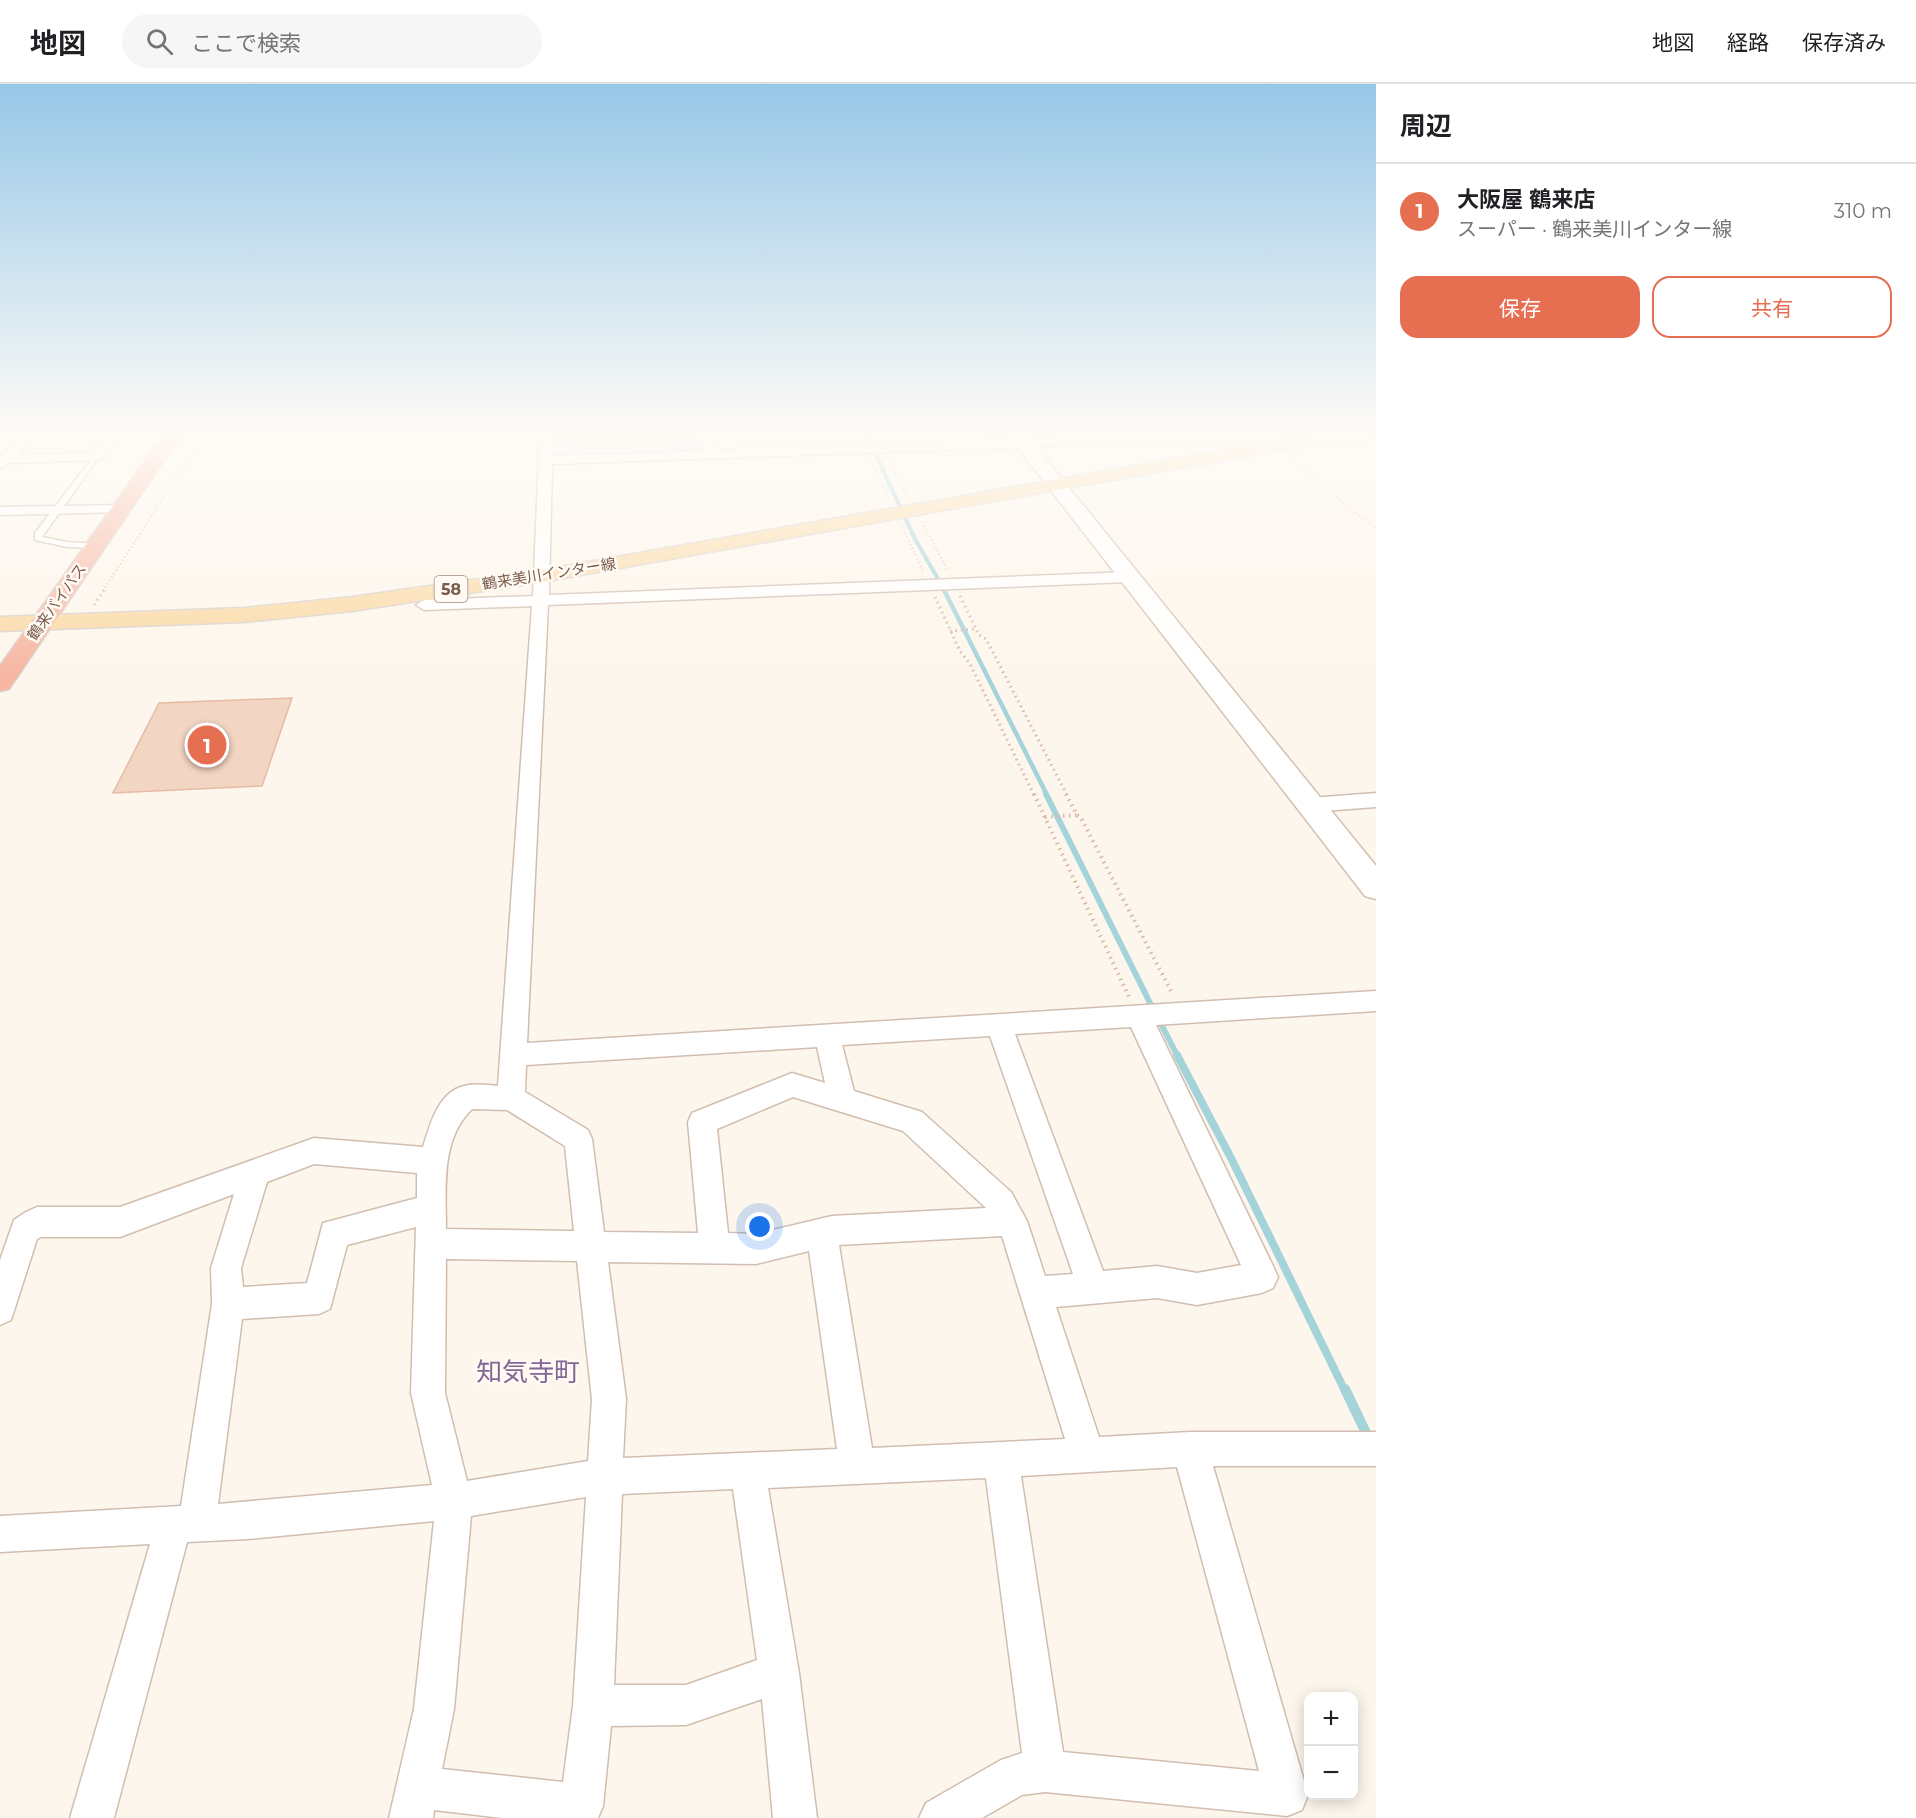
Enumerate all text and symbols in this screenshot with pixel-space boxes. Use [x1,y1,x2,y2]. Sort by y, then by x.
search box [122,14,542,68]
icon: search [143,25,176,58]
text: 地図 [30,26,86,60]
text: ここで検索 [191,30,301,57]
text: 地図 [1652,30,1694,55]
text: 経路 [1727,30,1769,55]
text: 保存済み [1802,30,1886,55]
text: 周辺 [1400,110,1452,142]
text: 大阪屋 鶴来店 [1457,186,1595,213]
text: 1 [1416,199,1423,223]
text: 310 m [1834,199,1892,223]
text: スーパー · 鶴来美川インター線 [1457,217,1732,241]
button: 保存 [1400,276,1640,338]
button: 共有 [1652,276,1892,338]
street label: 鶴来美川インター線 [481,554,617,593]
street label: 鶴来バイパス [23,560,90,644]
road number: 58 [434,576,468,602]
pin: 1 [188,722,226,768]
your location [745,1212,774,1241]
district label: 知気寺町 [476,1356,580,1388]
map controls [1304,1692,1358,1800]
button: + [1304,1692,1358,1746]
button: − [1304,1746,1358,1800]

